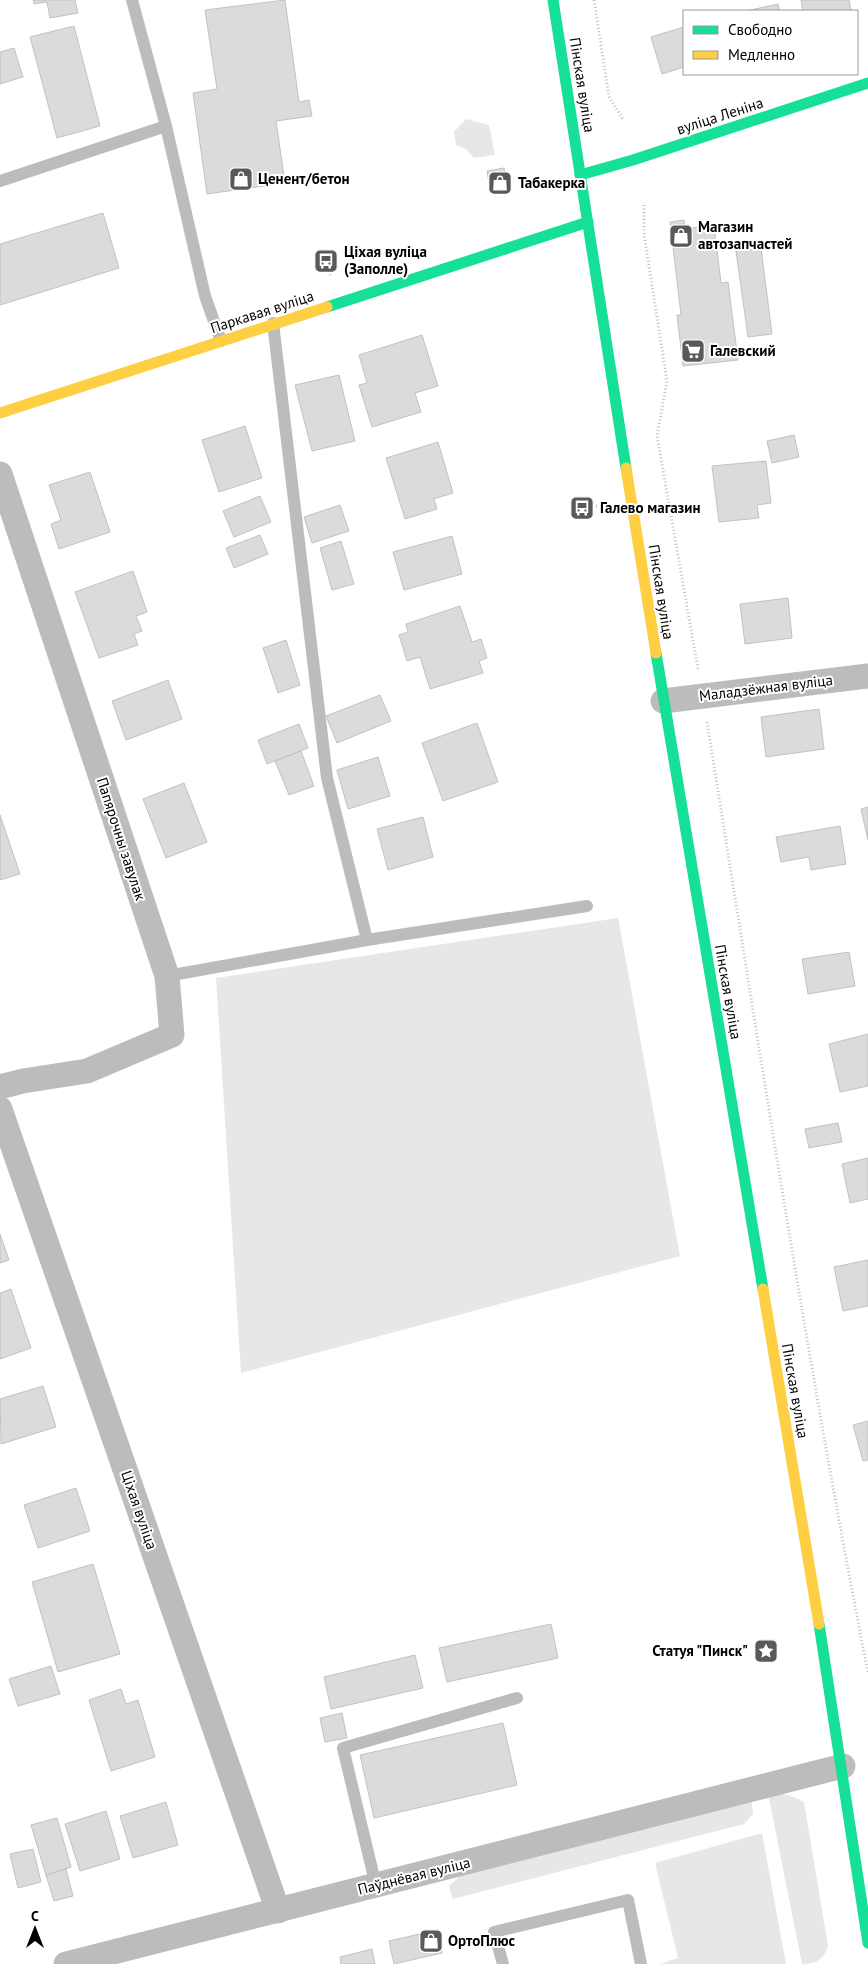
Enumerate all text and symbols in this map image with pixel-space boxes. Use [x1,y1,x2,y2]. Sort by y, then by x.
legend [683,10,858,75]
text: Свободно [728,20,792,39]
street label: Пінская вуліца [566,36,599,134]
text: Медленно [728,45,795,64]
street label: вуліца Леніна [674,93,766,138]
shop icon: Ценент/бетон [228,166,254,192]
place label: Ценент/бетон [258,169,350,188]
shop icon: Табакерка [487,170,513,196]
place label: Табакерка [518,173,585,192]
place label: Магазин автозапчастей [698,217,793,253]
shop icon: Магазин автозапчастей [668,223,694,249]
place label: Ціхая вуліца (Заполле) [344,242,427,278]
bus stop icon: Ціхая вуліца (Заполле) [313,248,339,274]
street label: Паркавая вуліца [208,286,316,337]
supermarket icon: Галевский [680,338,706,364]
place label: Галевский [710,341,776,360]
bus stop icon: Галево магазин [569,495,595,521]
place label: Галево магазин [600,498,701,517]
street label: Пінская вуліца [645,543,678,641]
street label: Маладзёжная вуліца [698,670,834,705]
street label: Папярочны завулак [93,775,151,904]
street label: Пінская вуліца [711,943,746,1041]
street label: Пінская вуліца [778,1342,813,1440]
street label: Ціхая вуліца [117,1468,162,1552]
place icon: Статуя "Пинск" [753,1638,779,1664]
place label: Статуя "Пинск" [652,1641,748,1660]
street label: Паўднёвая вуліца [356,1852,472,1899]
north arrow [10,1904,60,1954]
text: С [31,1907,39,1925]
shop icon: ОртоПлюс [418,1928,444,1954]
place label: ОртоПлюс [448,1931,516,1950]

